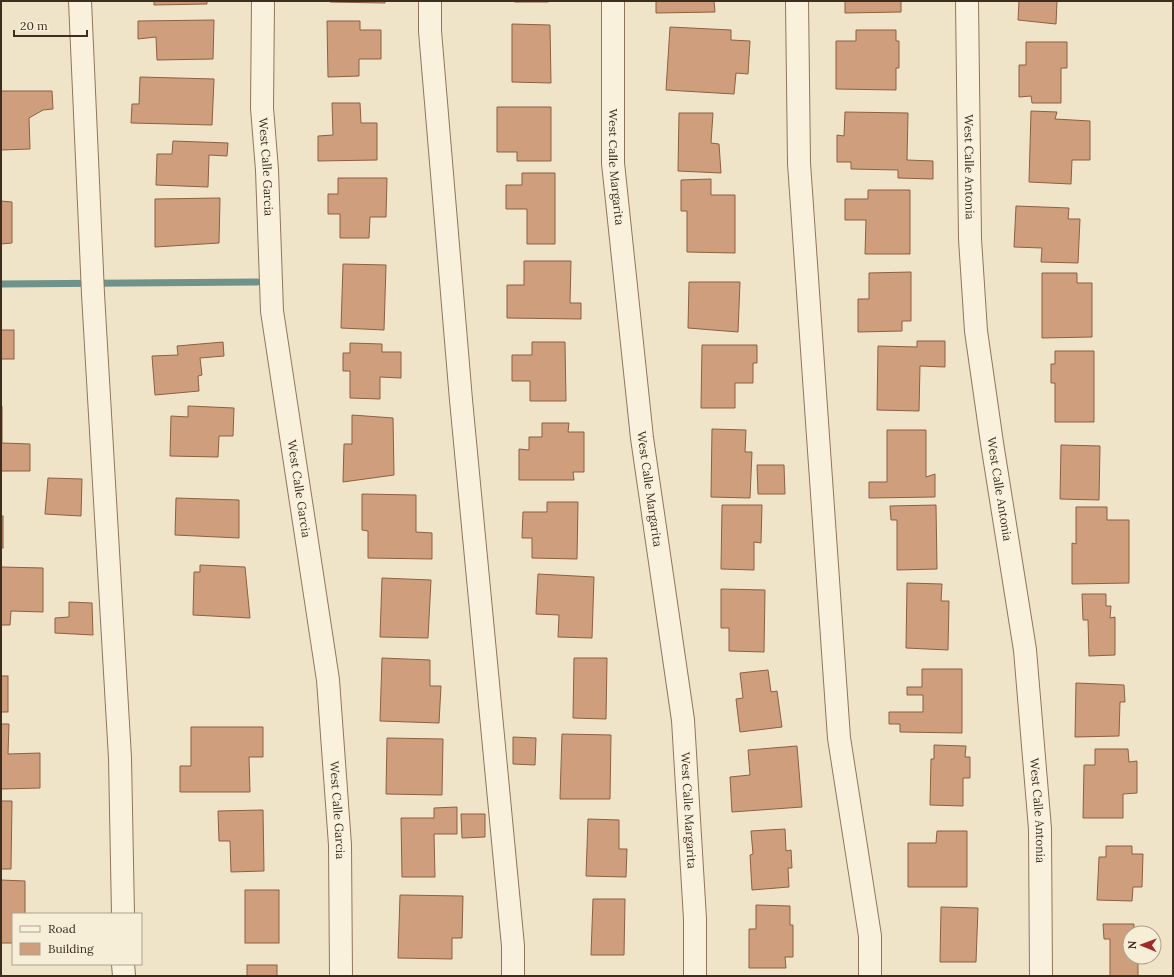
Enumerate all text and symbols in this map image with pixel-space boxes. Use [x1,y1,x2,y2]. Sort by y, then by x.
scale bar [14,12,87,38]
text: 20 m [20,18,48,33]
street label: West Calle Margarita [606,108,628,226]
street label: West Calle Antonia [961,114,978,220]
street label: West Calle Garcia [256,117,277,216]
street label: West Calle Margarita [634,430,666,548]
street label: West Calle Antonia [984,436,1016,542]
street label: West Calle Garcia [285,439,314,538]
street label: West Calle Margarita [678,751,700,869]
street label: West Calle Antonia [1027,757,1048,863]
street label: West Calle Garcia [327,760,348,859]
legend [12,913,142,965]
text: Road [48,921,76,936]
north arrow [1122,925,1162,965]
text: N [1125,940,1139,949]
text: Building [48,941,94,956]

